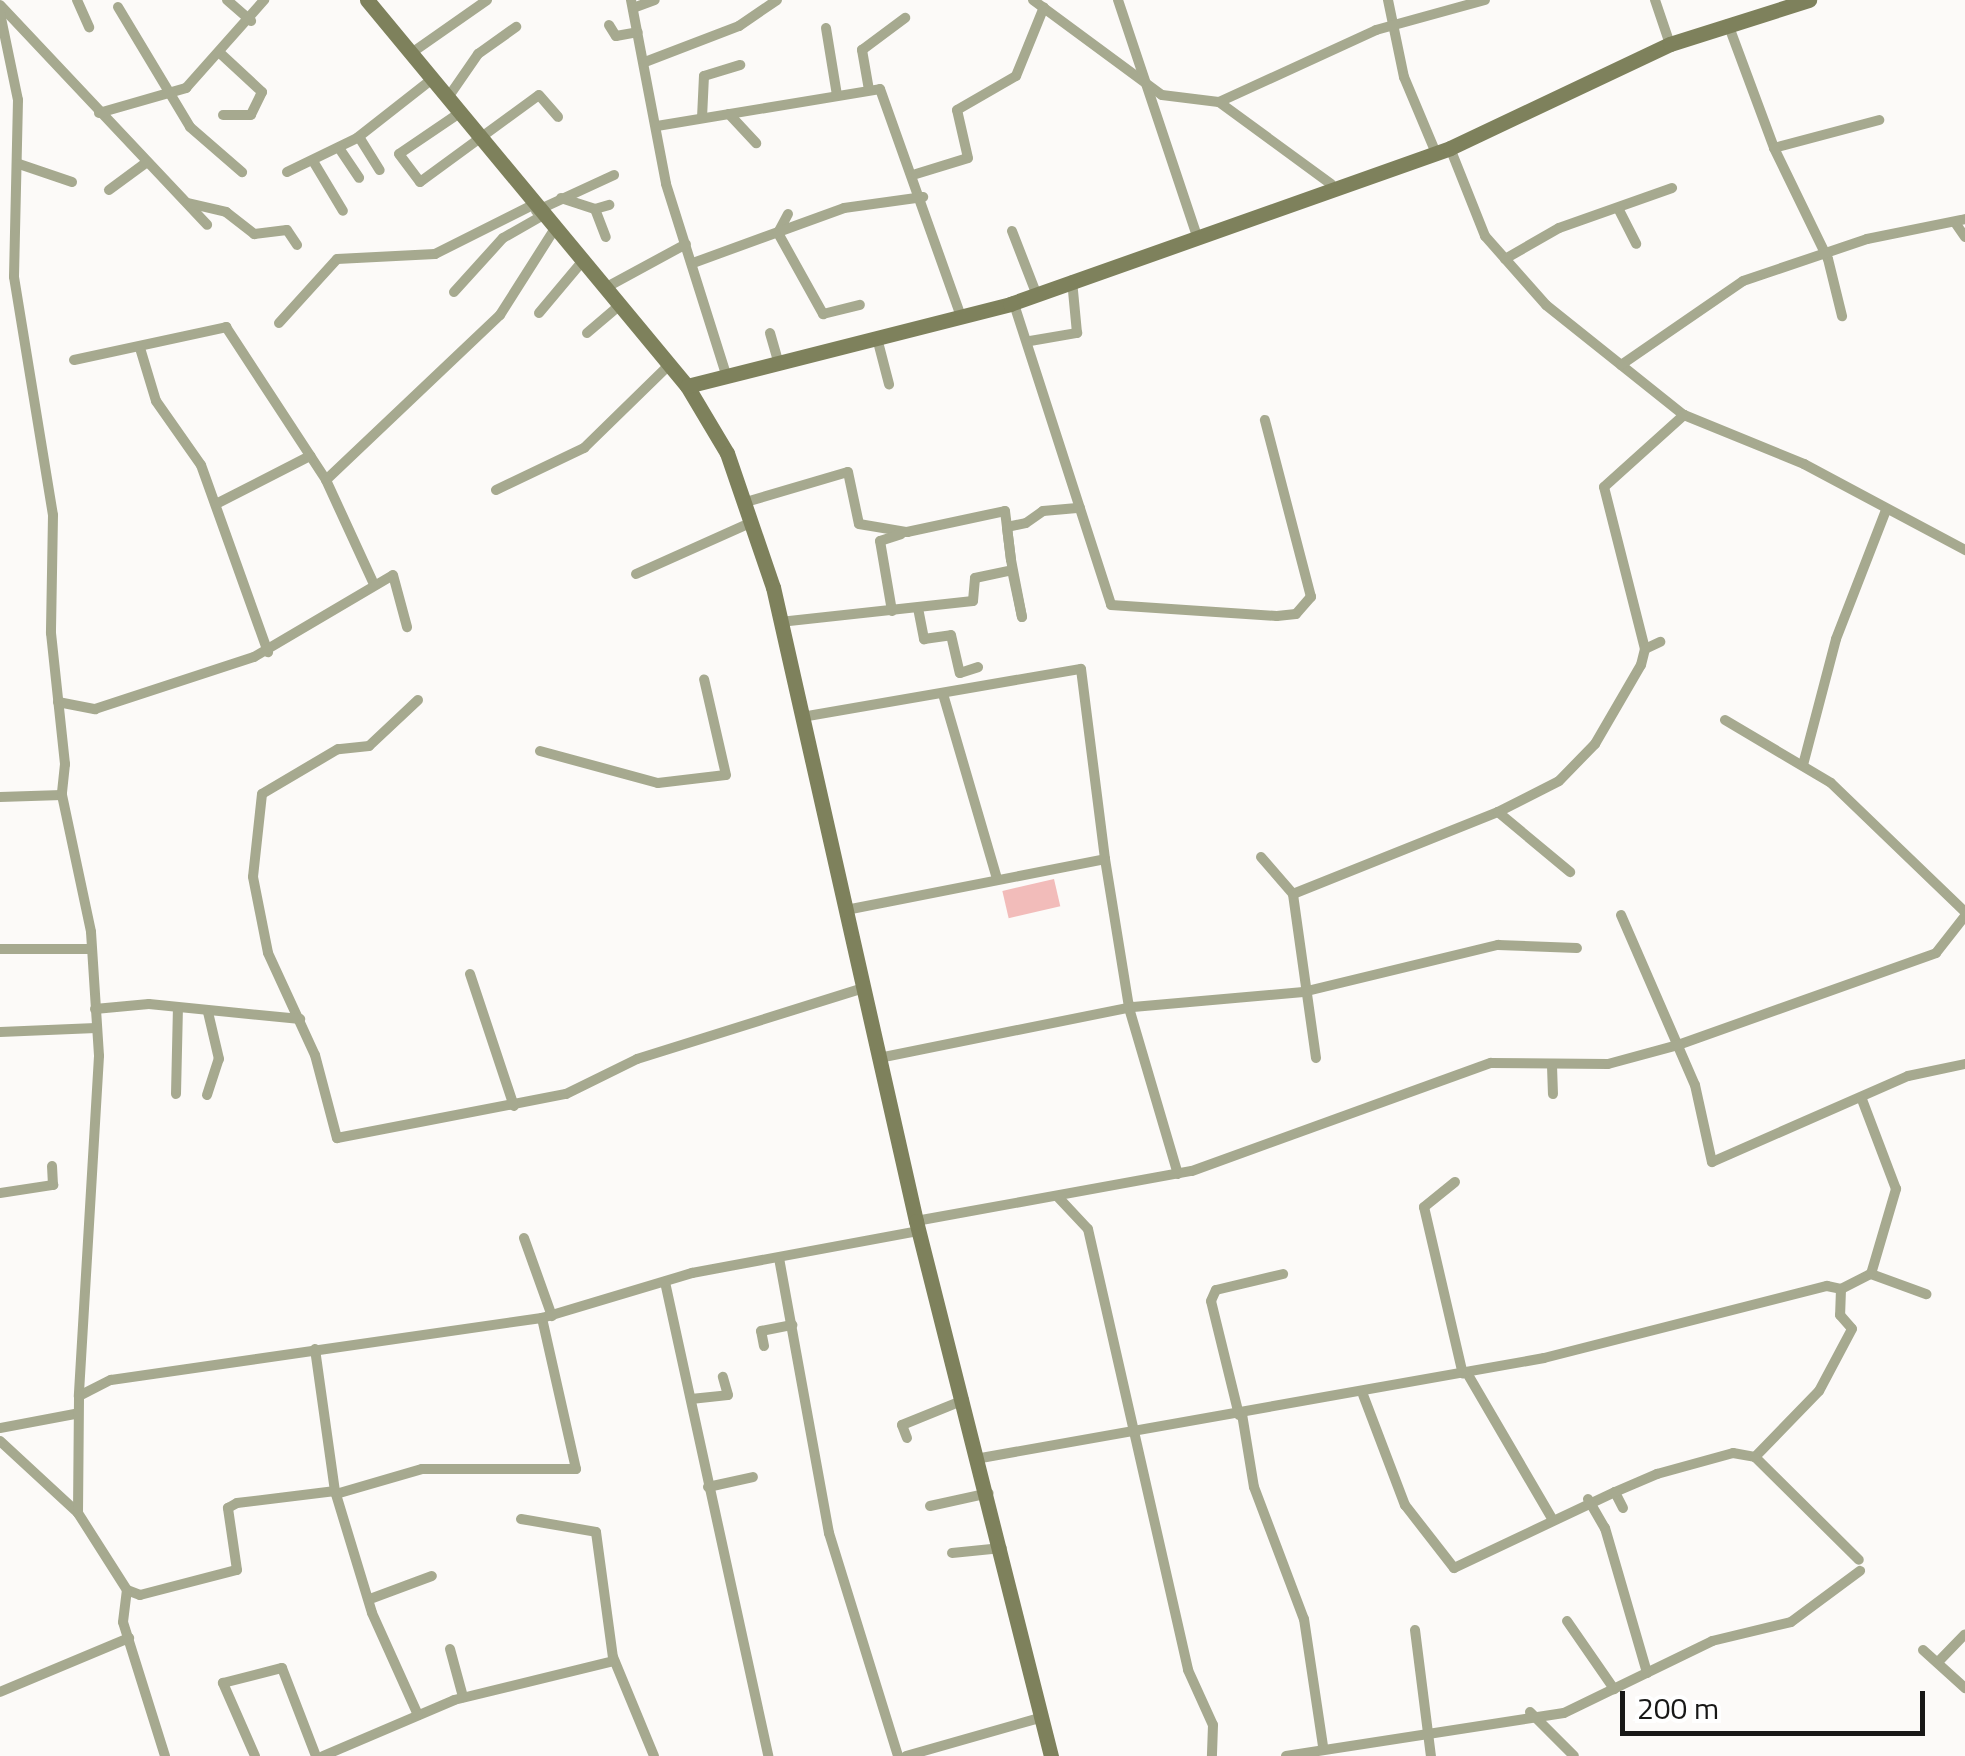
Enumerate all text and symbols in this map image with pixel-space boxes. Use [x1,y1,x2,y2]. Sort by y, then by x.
scale bar [1625,1671,1930,1733]
text: 200 m [1637,1685,1719,1731]

